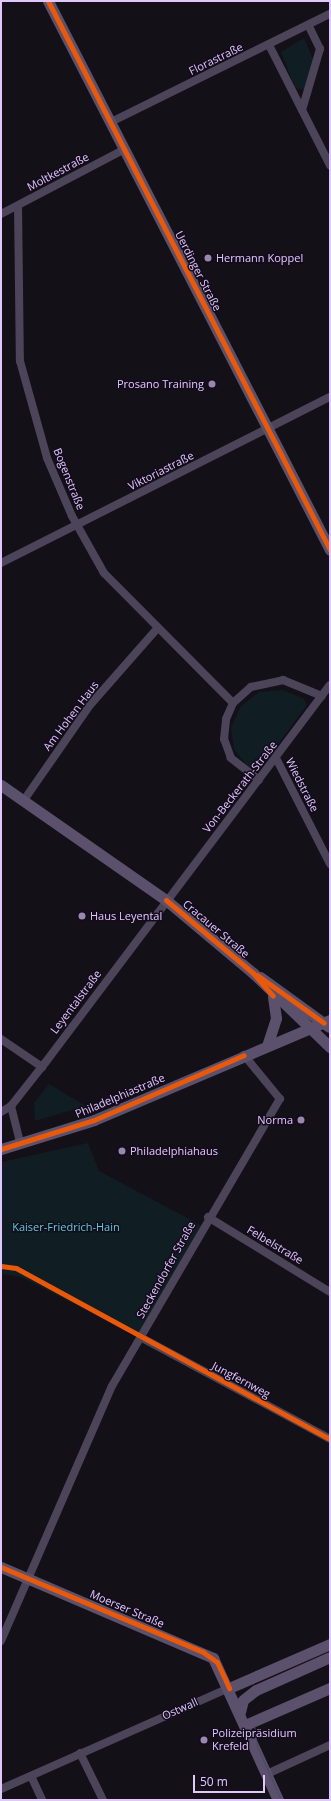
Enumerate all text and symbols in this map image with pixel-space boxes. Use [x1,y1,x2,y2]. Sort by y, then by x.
street label: Florastraße [187,40,245,78]
street label: Moltkestraße [25,150,91,194]
street label: Uerdinger Straße [172,229,224,313]
place label: Hermann Koppel [216,251,303,265]
marker: Hermann Koppel [203,253,213,263]
place label: Prosano Training [117,377,204,391]
marker: Prosano Training [207,379,217,389]
street label: Bogenstraße [51,446,87,512]
street label: Viktoriastraße [126,449,196,493]
street label: Am Hohen Haus [41,679,101,753]
street label: Von-Beckerath-Straße [200,739,280,835]
street label: Wiedstraße [283,756,321,814]
street label: Cracauer Straße [180,897,252,961]
place label: Haus Leyental [90,909,162,923]
marker: Haus Leyental [77,911,87,921]
street label: Leyentalstraße [48,968,104,1036]
street label: Philadelphiastraße [73,1071,167,1121]
place label: Norma [257,1113,293,1127]
marker: Norma [296,1115,306,1125]
place label: Philadelphiahaus [130,1144,218,1158]
marker: Philadelphiahaus [117,1146,127,1156]
street label: Steckendorfer Straße [134,1219,198,1321]
park label: Kaiser-Friedrich-Hain [12,1220,120,1234]
street label: Felbelstraße [245,1223,305,1267]
street label: Jungfernweg [210,1359,272,1401]
street label: Moerser Straße [88,1587,166,1631]
street label: Ostwall [160,1695,200,1723]
place label: Polizeipräsidium Krefeld [212,1727,297,1753]
marker: Polizeipräsidium Krefeld [199,1735,209,1745]
scale bar [195,1767,267,1793]
text: 50 m [200,1773,228,1790]

